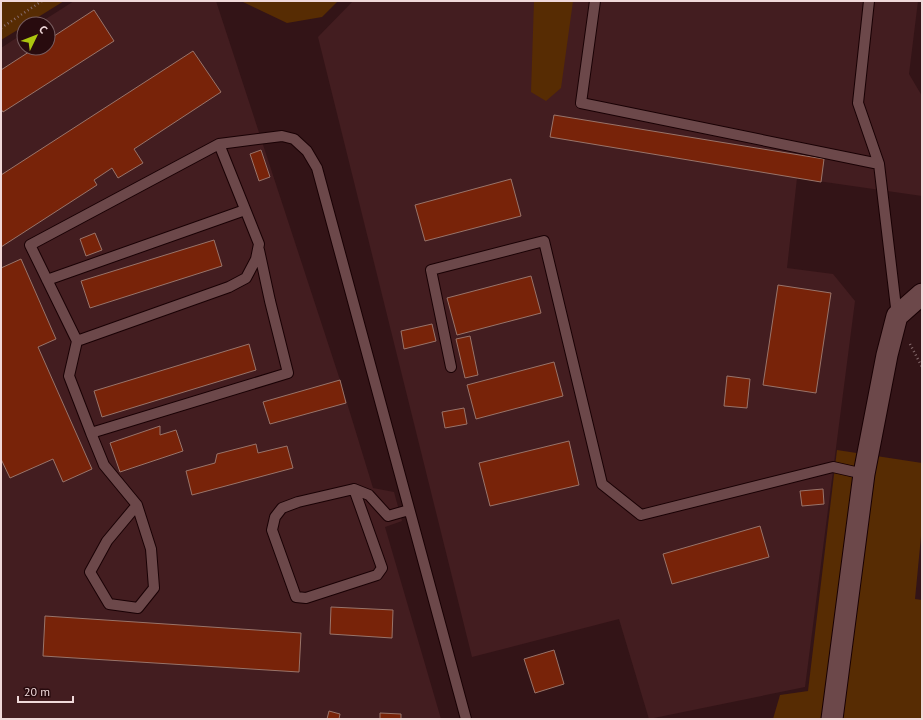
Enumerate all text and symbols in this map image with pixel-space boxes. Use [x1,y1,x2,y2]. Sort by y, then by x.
north arrow [16,16,56,56]
text: С [36,22,51,36]
scale bar [18,678,73,704]
text: 20 m [24,684,50,699]

